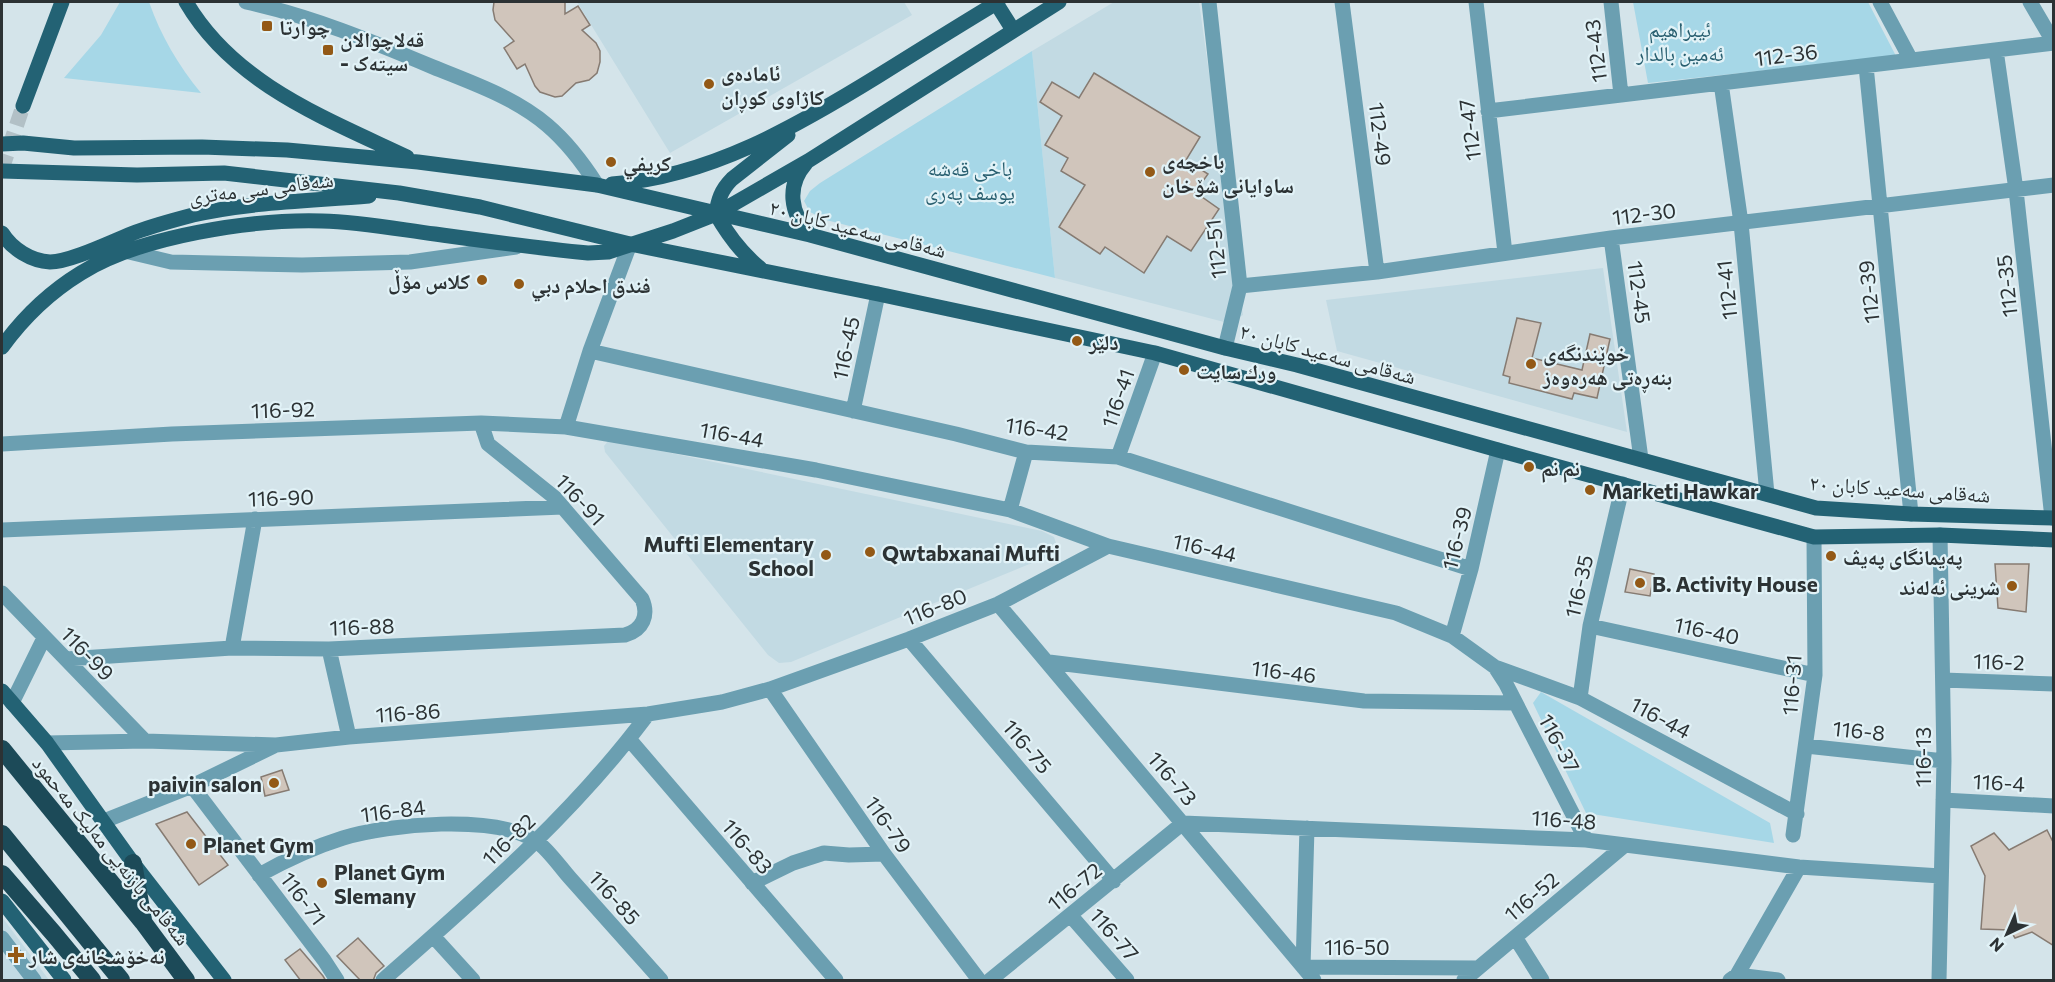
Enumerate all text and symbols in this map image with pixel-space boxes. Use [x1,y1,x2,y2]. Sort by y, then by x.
place label: چوارتا [279,14,330,40]
park label: ئیبراهیم ئەمین بالدار [1635,16,1724,67]
street label: 112-43 [1579,18,1611,84]
marker: چوارتا [260,19,274,33]
place label: قەلاچوالان - سیتەک [340,26,424,75]
street label: 112-36 [1753,38,1819,70]
marker: قەلاچوالان - سیتەک [321,43,335,57]
place label: ئامادەی کاژاوی کوڕان [721,60,824,114]
marker: ئامادەی کاژاوی کوڕان [702,77,716,91]
street label: 112-47 [1453,98,1485,162]
street label: 112-49 [1365,101,1397,167]
place label: باخچەی ساوایانی شۆخان [1162,148,1294,199]
place label: كريفي [623,150,671,180]
marker: كريفي [604,155,618,169]
park label: باخی قەشە یوسف پەری [925,155,1015,205]
marker: باخچەی ساوایانی شۆخان [1143,165,1157,179]
street label: شەقامی سی مەتری [187,166,335,210]
street label: شەقامی سەعید کابان ٢٠ [767,194,949,264]
street label: 112-30 [1611,197,1677,229]
street label: 112-51 [1199,218,1231,280]
street label: 112-35 [1990,254,2022,318]
street label: 112-45 [1623,259,1657,325]
street label: 112-41 [1710,259,1742,321]
street label: 112-39 [1852,259,1884,325]
place label: کلاس مۆڵ [388,268,470,295]
place label: فندق احلام دبي [531,272,651,302]
marker: کلاس مۆڵ [475,273,489,287]
marker: فندق احلام دبي [512,277,526,291]
street label: 116-45 [826,314,864,382]
street label: شەقامی سەعید کابان ٢٠ [1237,317,1419,390]
place label: دلێر [1088,329,1119,355]
marker: دلێر [1070,334,1084,348]
place label: خوێندنگەی بنەڕەتی هەرەوەز [1542,340,1672,394]
marker: خوێندنگەی بنەڕەتی هەرەوەز [1524,357,1538,371]
place label: ورك سايت [1196,358,1276,383]
marker: ورك سايت [1177,363,1191,377]
street label: 116-41 [1095,365,1139,431]
street label: 116-92 [251,395,315,423]
street label: 116-42 [1004,411,1070,445]
street label: 116-44 [698,416,766,452]
place label: نم نم [1541,455,1580,483]
marker: نم نم [1522,460,1536,474]
street label: 116-91 [551,468,611,530]
street label: شەقامی سەعید کابان ٢٠ [1809,469,1991,509]
place label: Marketi Hawkar [1602,478,1759,503]
street label: 116-90 [248,483,314,511]
marker: Marketi Hawkar [1583,483,1597,497]
street label: 116-39 [1436,504,1476,572]
street label: 116-44 [1171,528,1240,567]
place label: Mufti Elementary School [644,531,814,580]
place label: Qwtabxanai Mufti [882,540,1060,565]
place label: پەیمانگای پەیڤ [1843,544,1963,570]
marker: Qwtabxanai Mufti [863,545,877,559]
marker: Mufti Elementary School [819,548,833,562]
marker: پەیمانگای پەیڤ [1824,549,1838,563]
street label: 116-35 [1559,552,1597,620]
place label: B. Activity House [1652,571,1818,596]
place label: شرینی ئەلەند [1899,574,2000,601]
marker: B. Activity House [1633,576,1647,590]
marker: شرینی ئەلەند [2005,579,2019,593]
street label: 116-80 [900,582,970,630]
street label: 116-40 [1672,611,1742,649]
street label: 116-88 [329,612,395,640]
street label: 116-99 [56,621,120,685]
street label: 116-2 [1973,648,2025,674]
street label: 116-31 [1776,654,1806,716]
street label: 116-46 [1250,655,1318,687]
street label: 116-44 [1627,691,1696,743]
street label: 116-86 [375,697,441,727]
street label: 116-37 [1534,710,1586,776]
street label: 116-75 [998,714,1058,778]
street label: 116-8 [1832,715,1886,745]
street label: 116-13 [1910,727,1935,787]
street label: 116-73 [1143,746,1203,810]
street label: شەقامی بازنەیی مەلیک مەحمود [26,750,196,951]
street label: 116-4 [1972,768,2026,796]
place label: paivin salon [148,771,262,796]
marker: paivin salon [267,776,281,790]
street label: 116-79 [861,791,917,857]
street label: 116-84 [359,794,427,826]
street label: 116-48 [1531,804,1597,834]
street label: 116-82 [476,808,540,870]
street label: 116-83 [717,814,779,878]
place label: Planet Gym [203,832,314,857]
marker: Planet Gym [184,837,198,851]
street label: 116-72 [1042,857,1106,915]
place label: Planet Gym Slemany [334,859,445,908]
street label: 116-85 [584,865,646,929]
street label: 116-52 [1499,866,1563,926]
street label: 116-71 [276,867,332,929]
marker: Planet Gym Slemany [315,876,329,890]
street label: 116-77 [1085,902,1145,966]
north arrow [1977,904,2037,964]
street label: 116-50 [1324,934,1390,959]
text: N [1985,934,2007,956]
place label: نەخۆشخانەی شار [28,943,165,969]
marker: نەخۆشخانەی شار [7,946,25,964]

